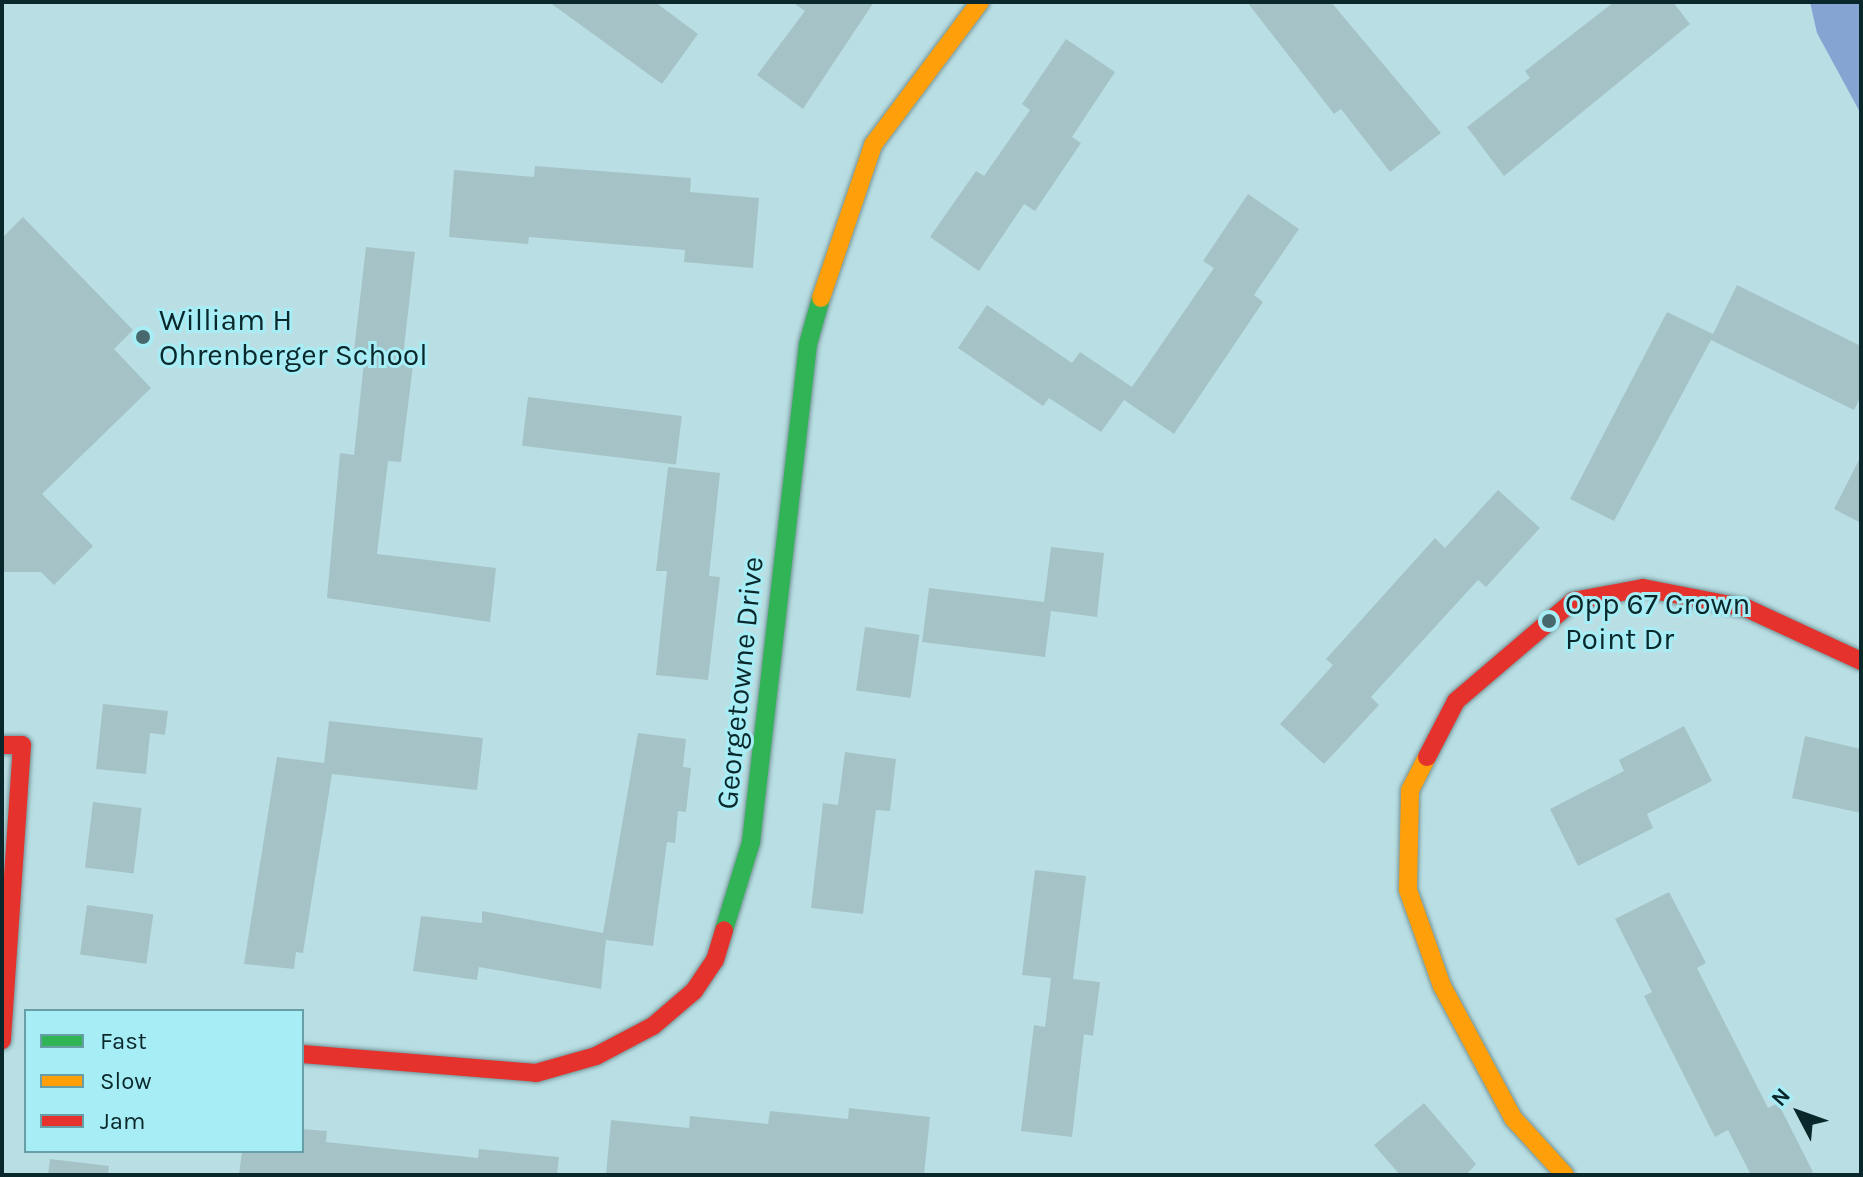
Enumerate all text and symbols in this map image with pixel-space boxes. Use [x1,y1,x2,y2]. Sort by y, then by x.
place label: William H Ohrenberger School [159,302,428,372]
marker: William H Ohrenberger School [134,328,152,346]
street label: Georgetowne Drive [709,555,771,811]
place label: Opp 67 Crown Point Dr [1565,586,1750,656]
marker: Opp 67 Crown Point Dr [1540,612,1558,630]
legend [24,1009,304,1153]
text: Fast [100,1027,147,1055]
text: Slow [100,1067,152,1095]
north arrow [1759,1073,1839,1153]
text: N [1766,1083,1796,1112]
text: Jam [100,1107,145,1135]

